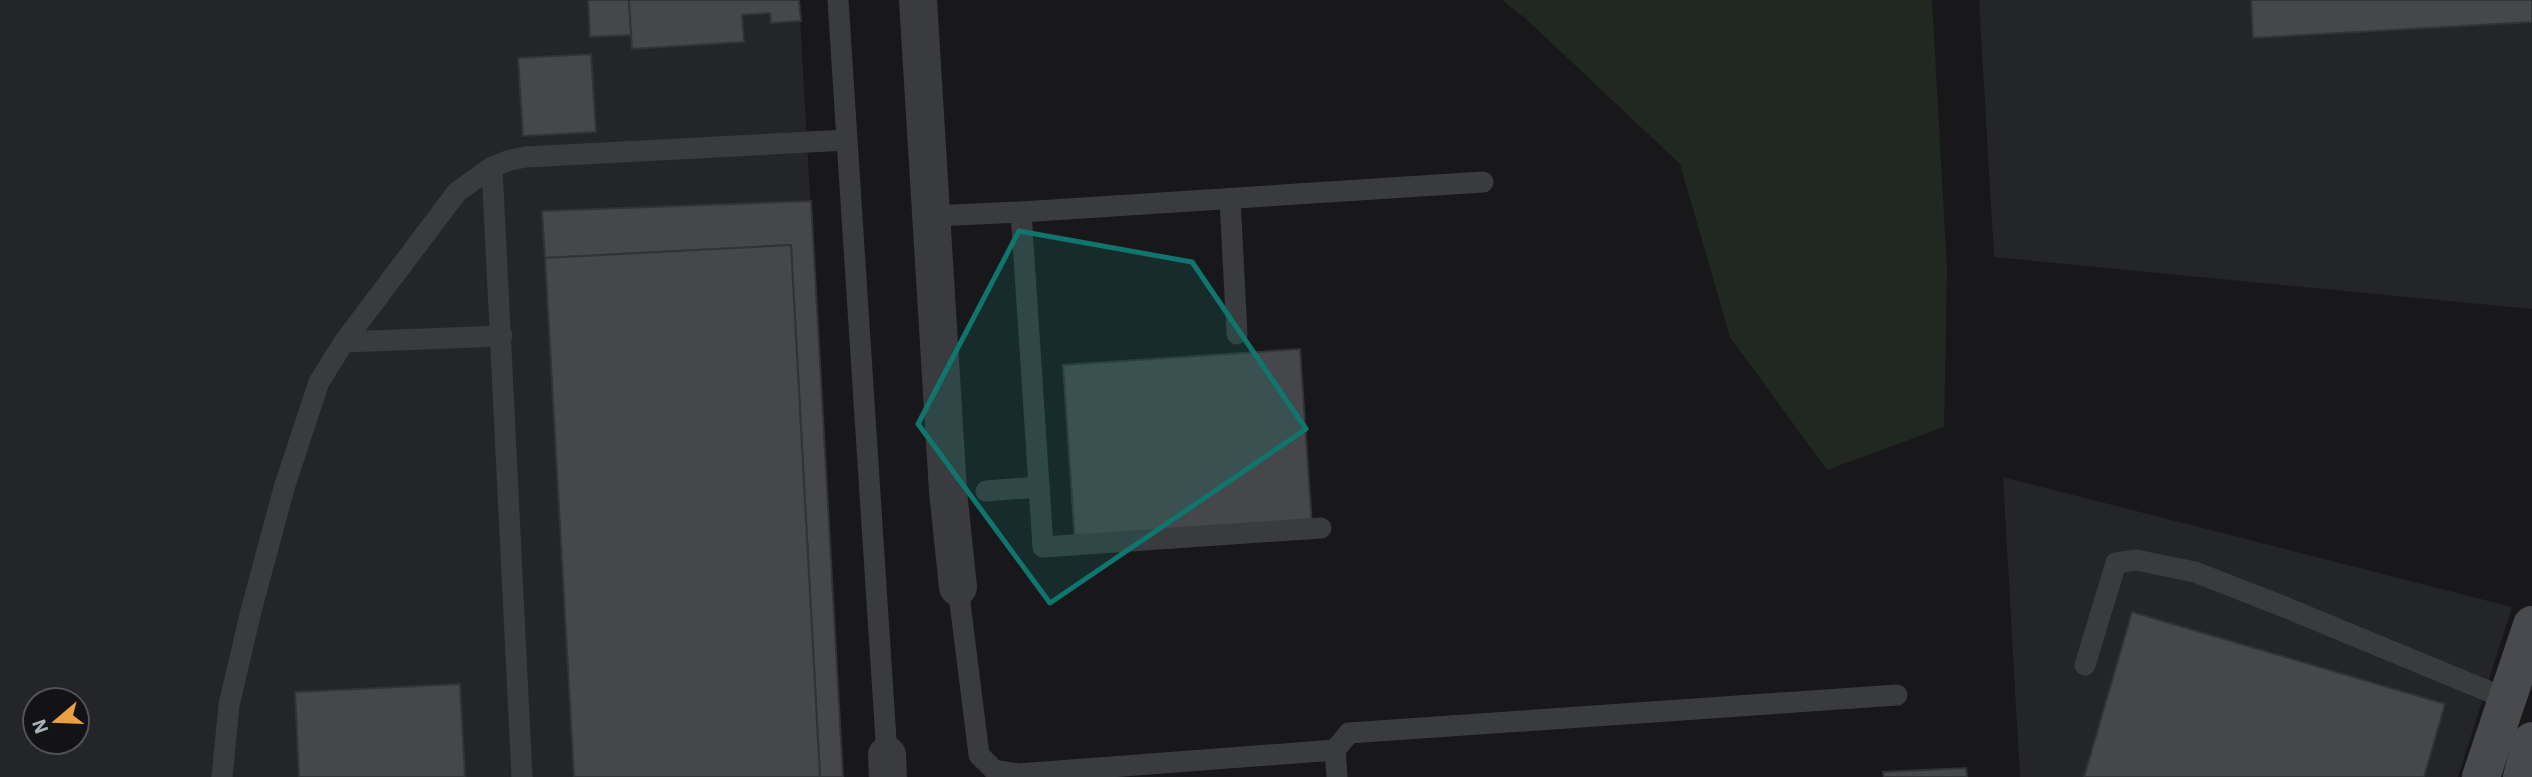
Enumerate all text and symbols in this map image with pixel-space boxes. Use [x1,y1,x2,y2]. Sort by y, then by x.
north arrow [21,686,91,756]
text: N [26,716,54,737]

